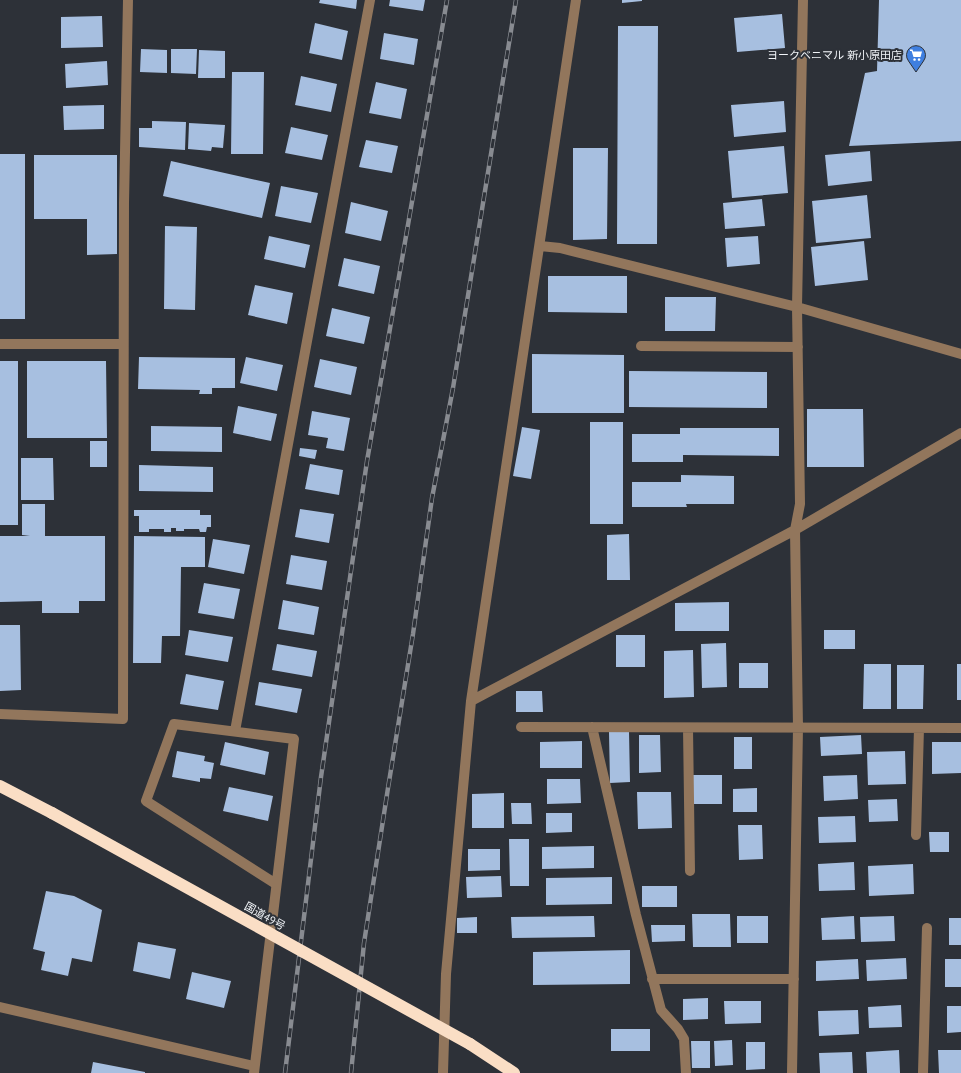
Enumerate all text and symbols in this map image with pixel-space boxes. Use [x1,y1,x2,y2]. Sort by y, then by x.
supermarket icon: ヨークベニマル 新小原田店 [905,44,927,72]
place label: ヨークベニマル 新小原田店 [767,48,902,62]
street label: 国道49号 [242,899,288,933]

